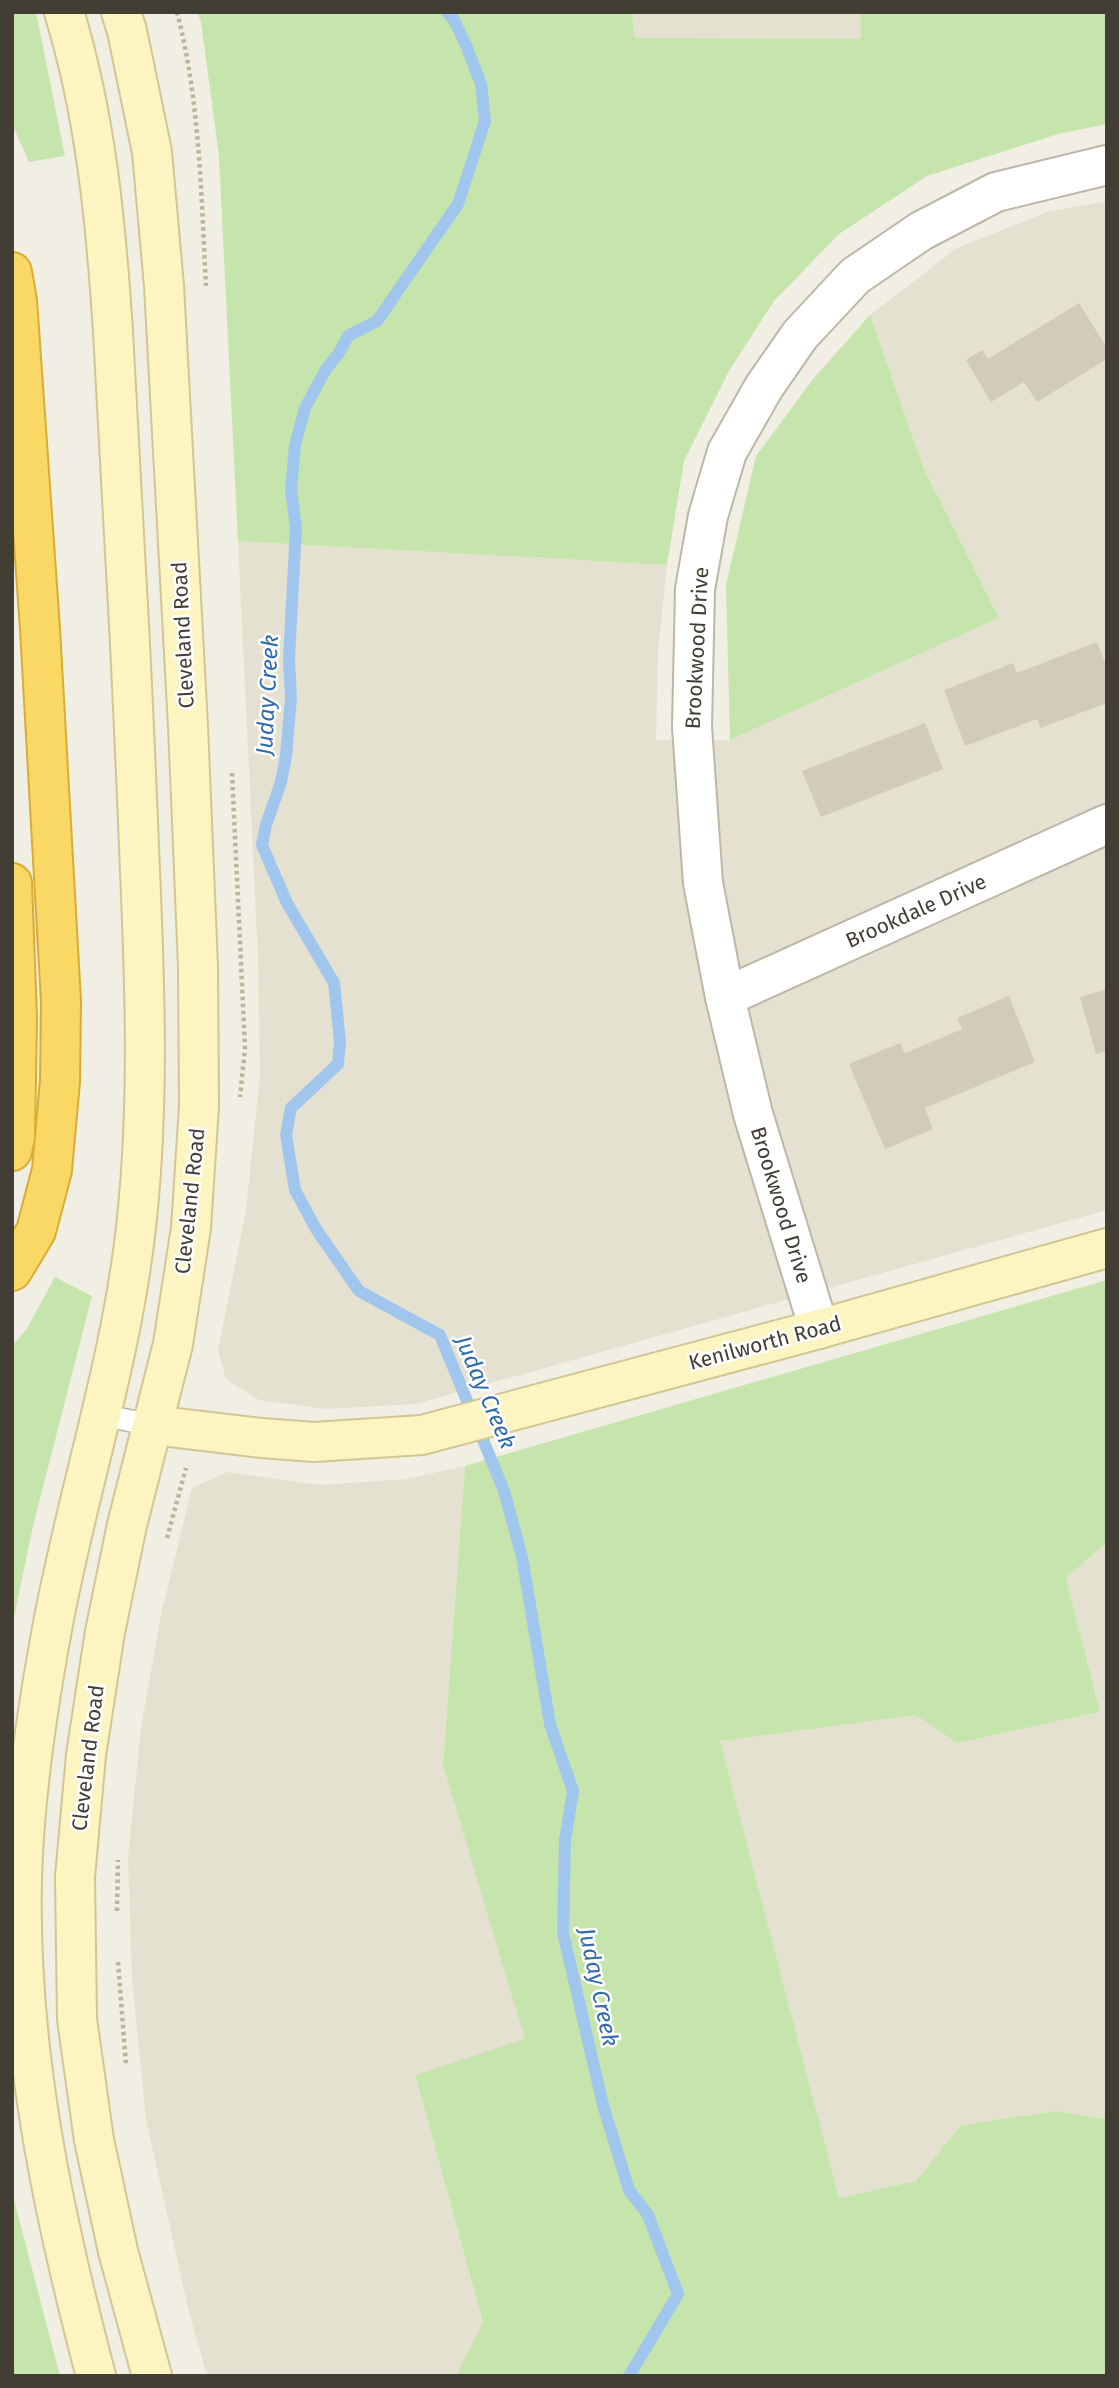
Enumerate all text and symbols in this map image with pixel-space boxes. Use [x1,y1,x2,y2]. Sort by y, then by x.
street label: Cleveland Road [166,561,200,709]
street label: Brookwood Drive [680,566,714,730]
water label: Juday Creek [250,634,284,758]
street label: Brookdale Drive [842,868,990,954]
street label: Brookwood Drive [745,1124,817,1286]
street label: Cleveland Road [169,1127,211,1275]
street label: Kenilworth Road [686,1310,844,1376]
water label: Juday Creek [449,1329,522,1453]
street label: Cleveland Road [66,1683,110,1833]
water label: Juday Creek [572,1923,625,2049]

